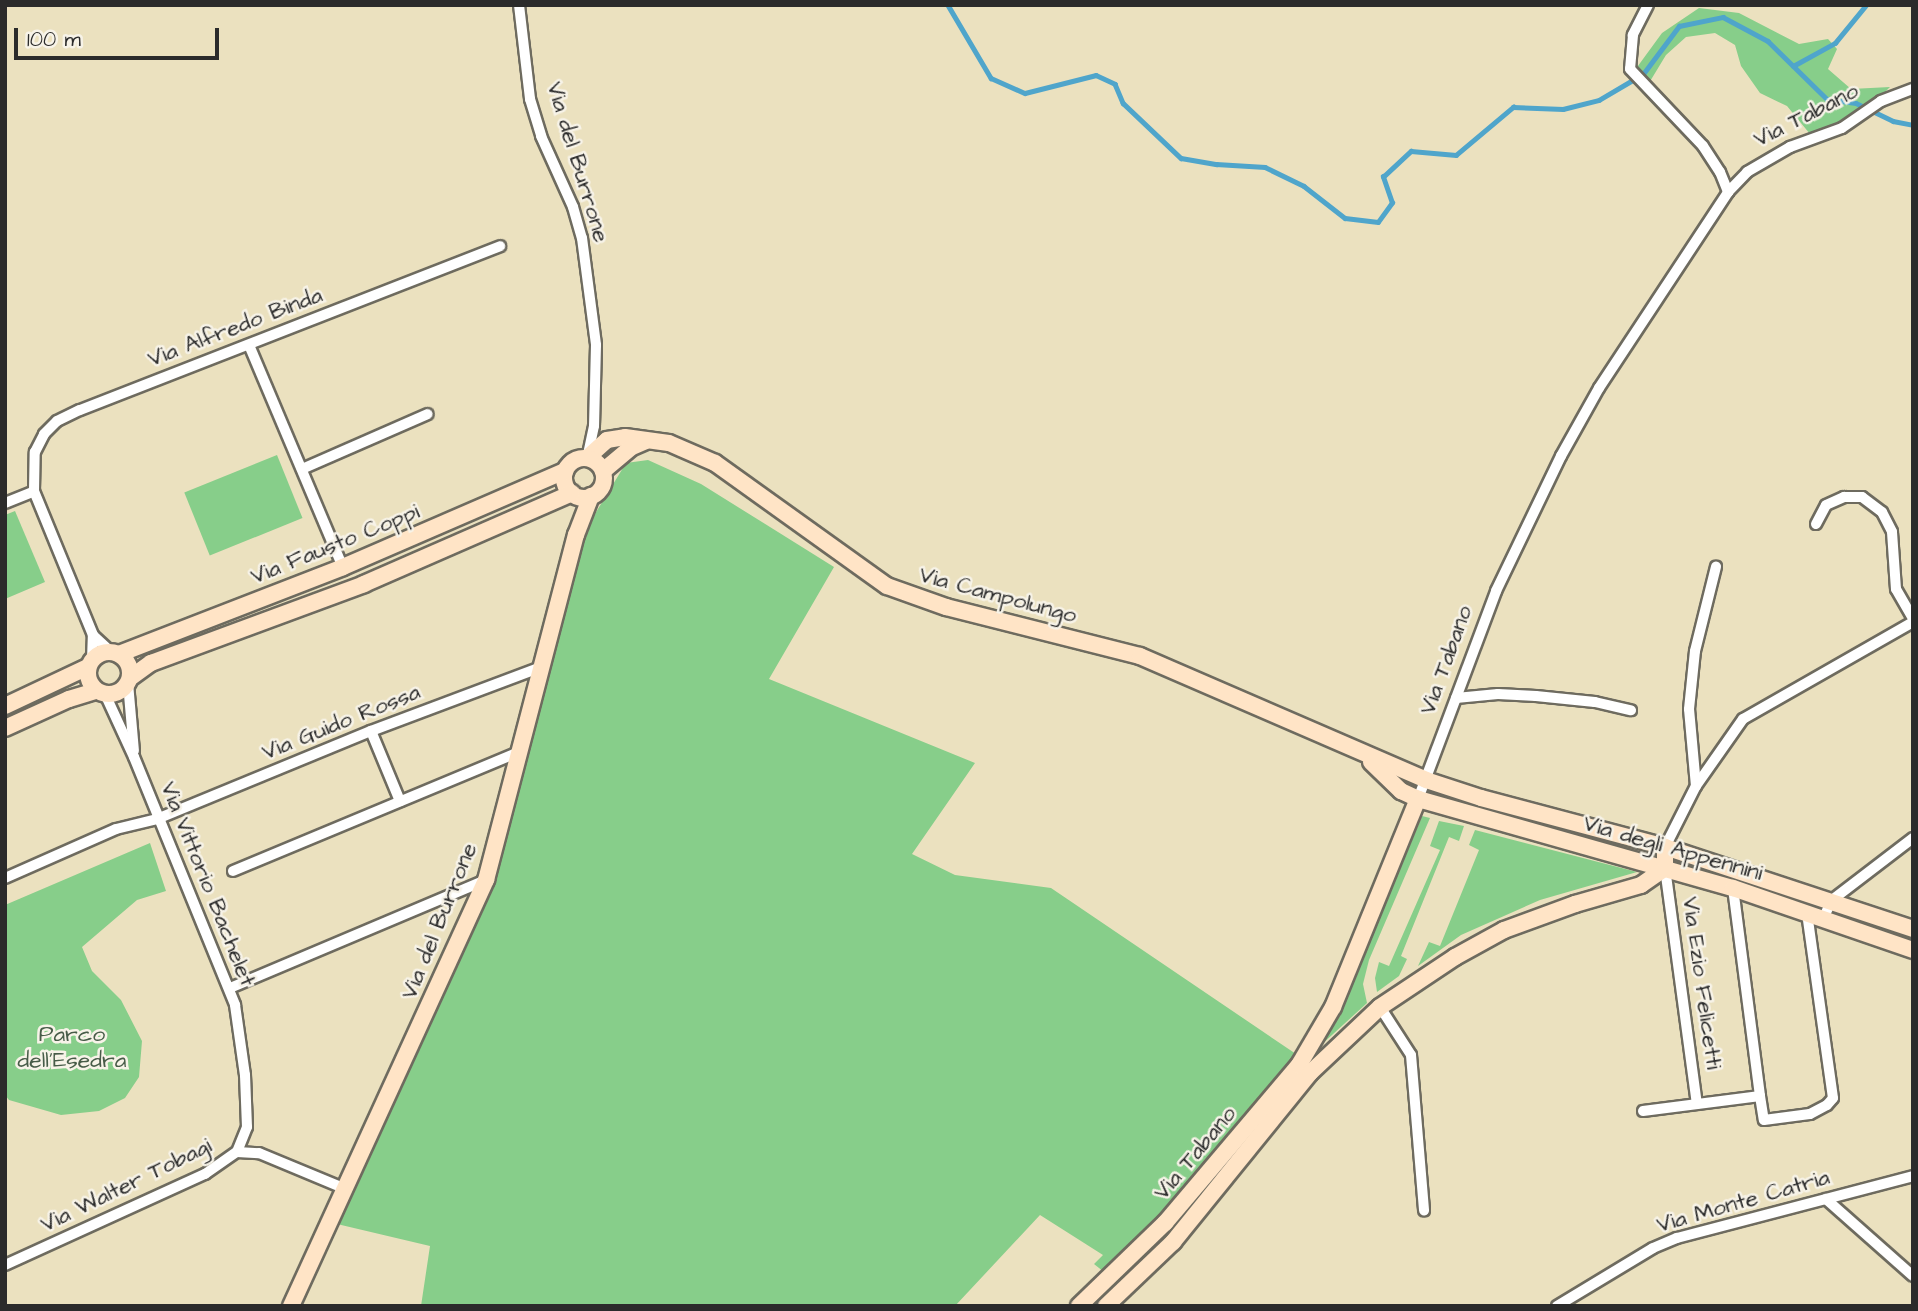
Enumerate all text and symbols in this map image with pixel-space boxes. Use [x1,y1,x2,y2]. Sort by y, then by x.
scale bar [18,14,222,58]
text: 100 m [27,25,81,54]
street label: Via Tabano [1749,77,1863,153]
street label: Via del Burrone [541,79,615,245]
street label: Via Alfredo Binda [144,281,326,373]
street label: Via Fausto Coppi [247,498,423,590]
street label: Via Campolungo [916,561,1080,629]
street label: Via Tabano [1414,602,1478,718]
street label: Via Guido Rossa [258,678,424,766]
street label: Via Vittorio Bachelet [154,778,262,990]
street label: Via degli Appennini [1580,809,1766,887]
street label: Via del Burrone [395,839,483,1003]
street label: Via Ezio Felicetti [1676,895,1728,1071]
park label: Parco dell'Esedra [18,1020,126,1074]
street label: Via Tabano [1148,1101,1242,1205]
street label: Via Walter Tobagi [36,1132,216,1238]
street label: Via Monte Catria [1653,1163,1833,1239]

